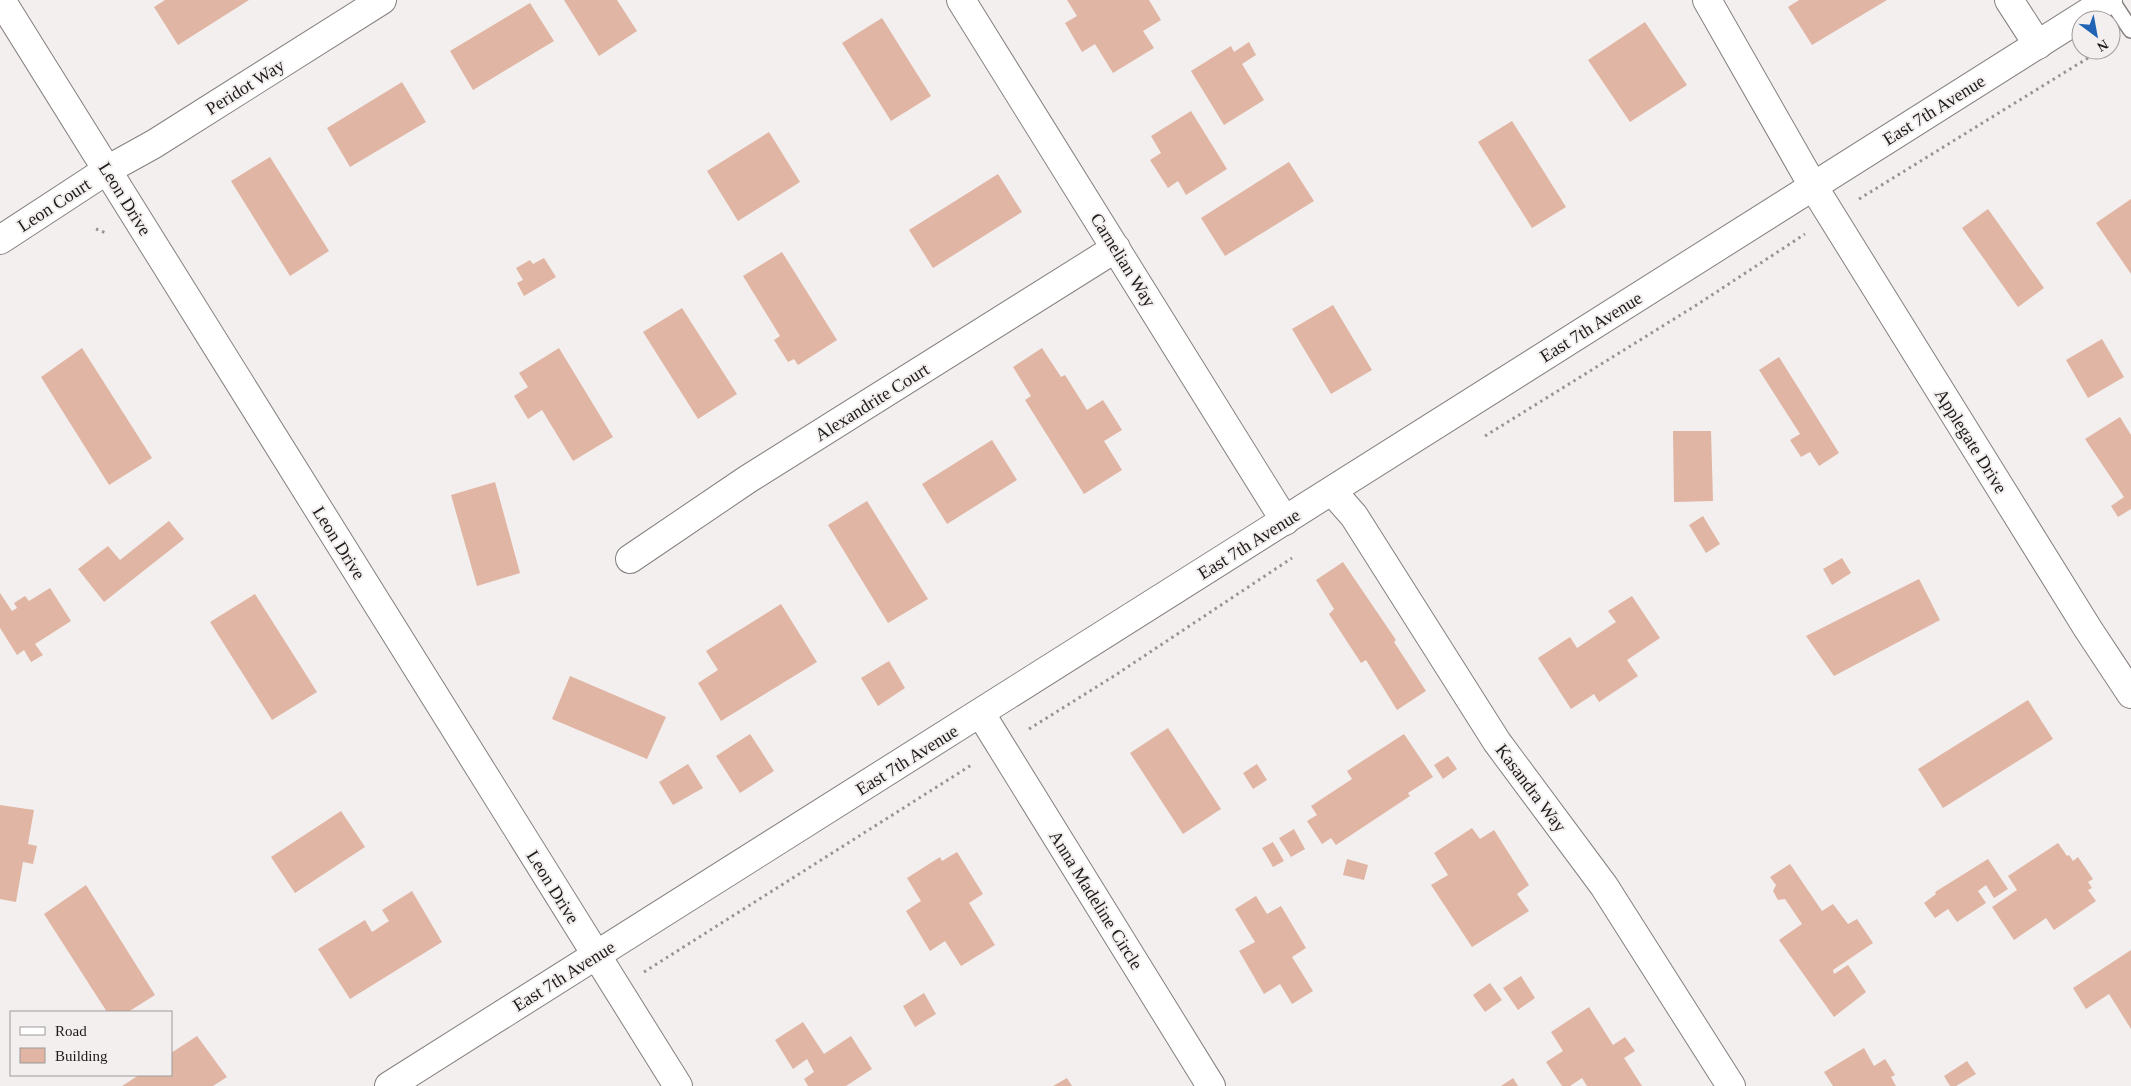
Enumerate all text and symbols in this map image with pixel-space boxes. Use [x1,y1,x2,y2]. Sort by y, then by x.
north arrow [2071,10,2121,60]
text: N [2094,37,2111,55]
street label: Peridot Way [202,55,288,119]
street label: East 7th Avenue [1879,71,1989,149]
street label: Leon Drive [95,159,155,239]
street label: Leon Court [14,174,94,236]
street label: Carnelian Way [1086,209,1160,311]
street label: East 7th Avenue [1536,288,1646,366]
street label: Alexandrite Court [811,359,933,445]
street label: Applegate Drive [1931,385,2011,497]
street label: Leon Drive [309,503,369,583]
street label: East 7th Avenue [1194,505,1304,583]
street label: East 7th Avenue [852,721,962,799]
street label: Kasandra Way [1492,740,1570,836]
street label: Anna Madeline Circle [1045,827,1147,973]
street label: Leon Drive [523,847,583,927]
street label: East 7th Avenue [509,937,619,1015]
legend [10,1011,172,1076]
text: Road [55,1023,87,1039]
text: Building [55,1048,108,1064]

